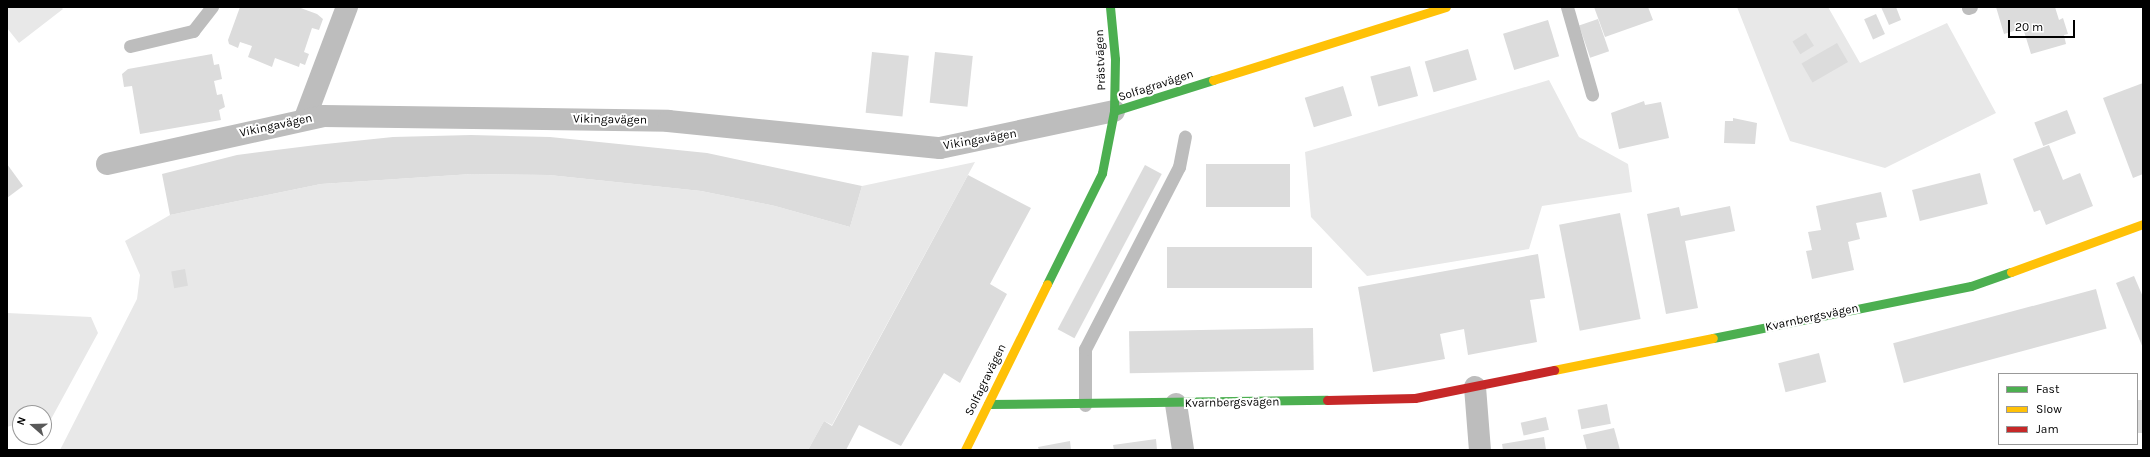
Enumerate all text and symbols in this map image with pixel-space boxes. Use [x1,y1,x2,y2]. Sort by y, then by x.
scale bar [2010,12,2077,38]
text: 20 m [2015,20,2043,34]
street label: Prästvägen [1093,29,1109,91]
street label: Solfagravägen [1116,67,1196,105]
street label: Vikingavägen [238,111,314,141]
street label: Vikingavägen [573,112,647,128]
street label: Vikingavägen [942,126,1018,154]
street label: Kvarnbergsvägen [1764,301,1860,335]
street label: Solfagravägen [962,342,1010,418]
legend [1998,373,2138,445]
text: Fast [2036,382,2059,396]
street label: Kvarnbergsvägen [1184,395,1280,411]
text: Slow [2036,402,2062,416]
north arrow [12,405,52,445]
text: N [14,415,29,427]
text: Jam [2036,422,2059,436]

